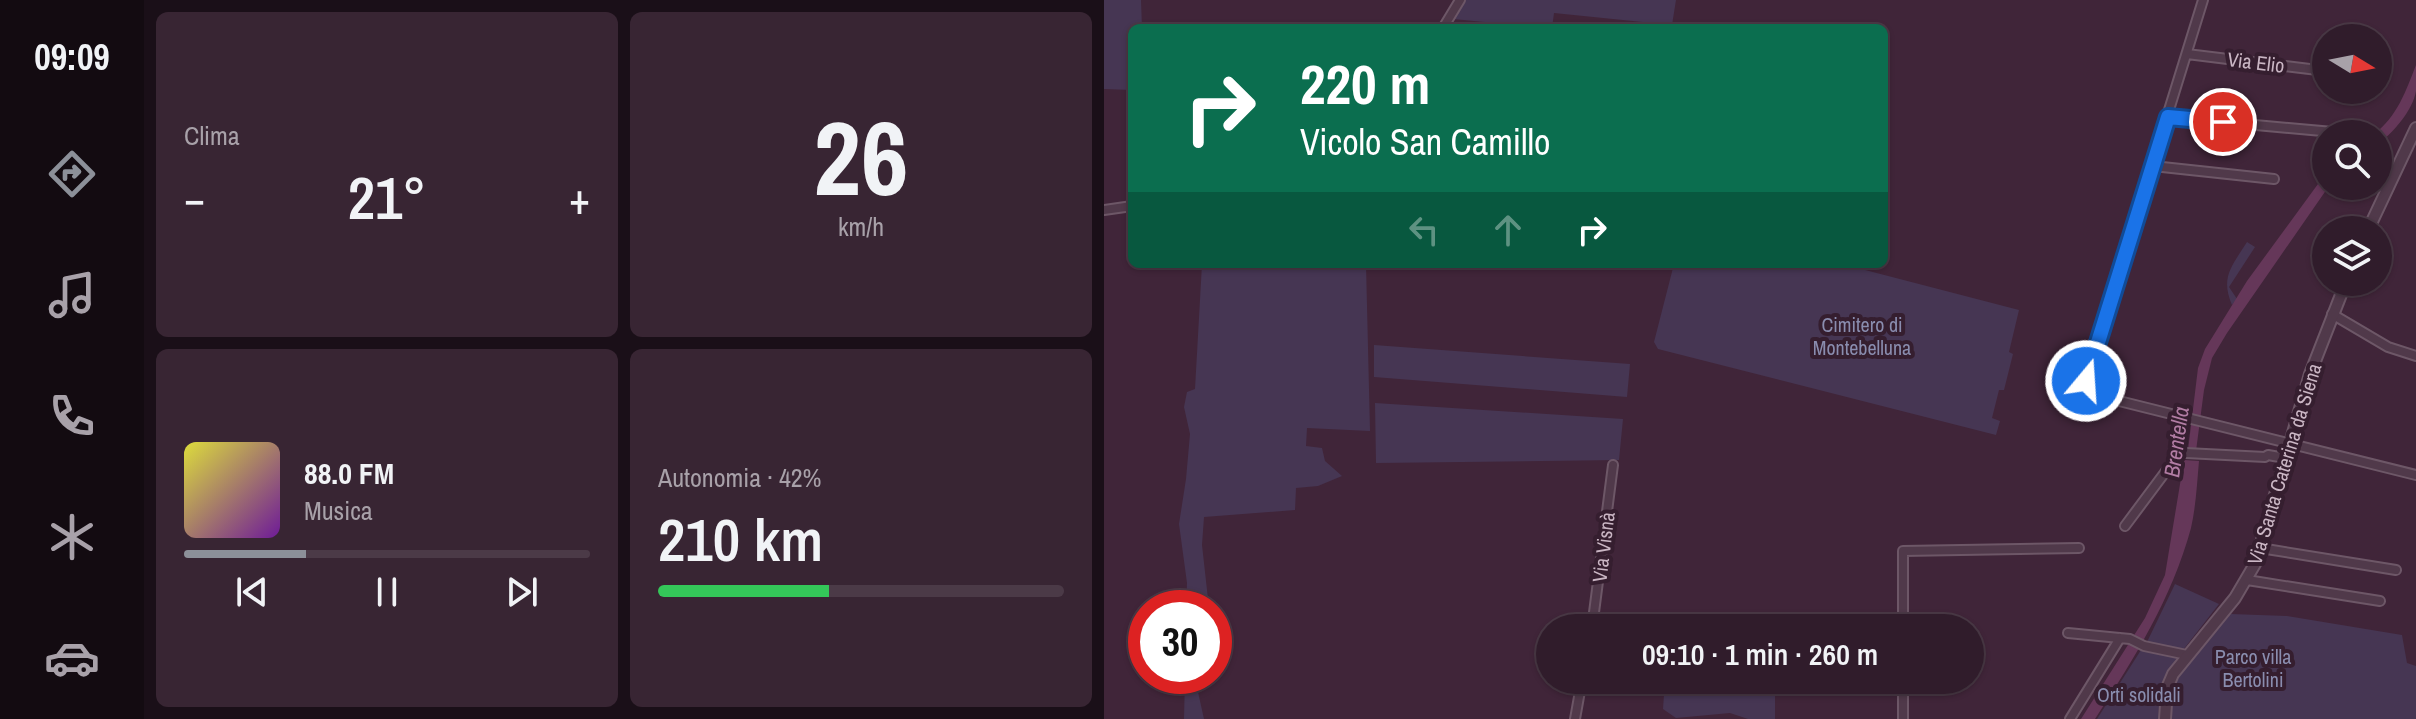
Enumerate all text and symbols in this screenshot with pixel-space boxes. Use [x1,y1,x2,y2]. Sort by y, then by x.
north arrow [2312,24,2392,104]
map controls [2312,24,2392,296]
text: 09:09 [34,33,110,81]
street label: Via Elio [2226,45,2286,79]
text: 220 m [1300,46,1430,121]
icon: right [1168,56,1272,160]
text: 26 [814,87,908,227]
pin [2189,88,2257,156]
icon: arrive [2201,100,2245,144]
text: Clima [184,118,240,153]
text: Vicolo San Camillo [1300,118,1551,166]
button: search [2312,120,2392,200]
icon: directions [44,146,100,202]
text: 21° [348,157,426,238]
text: − [184,168,205,228]
text: + [569,168,590,228]
icon: left [1402,208,1446,252]
icon: ahead [1486,208,1530,252]
icon: right [1570,208,1614,252]
text: km/h [838,209,884,244]
button: layers [2312,216,2392,296]
icon: music [44,267,100,323]
park label: Cimitero di Montebelluna [1813,311,1911,361]
position arrow [2044,339,2128,423]
street label: Via Santa Caterina da Siena [2240,360,2328,568]
icon: phone [44,388,100,444]
water label: Brentella [2156,405,2196,479]
text: 88.0 FM [304,453,394,493]
text: Autonomia · 42% [658,460,822,495]
text: Musica [304,493,373,528]
text: 210 km [658,499,823,580]
icon: climate [44,509,100,565]
street label: Via Visnà [1585,510,1621,584]
icon: previous [230,570,274,614]
icon: pause [365,570,409,614]
icon: next [500,570,544,614]
speed limit sign: 30 [1128,590,1232,694]
icon: car [44,630,100,686]
text: 09:10 · 1 min · 260 m [1642,634,1878,674]
park label: Parco villa Bertolini [2215,643,2291,693]
park label: Orti solidali [2097,681,2181,708]

